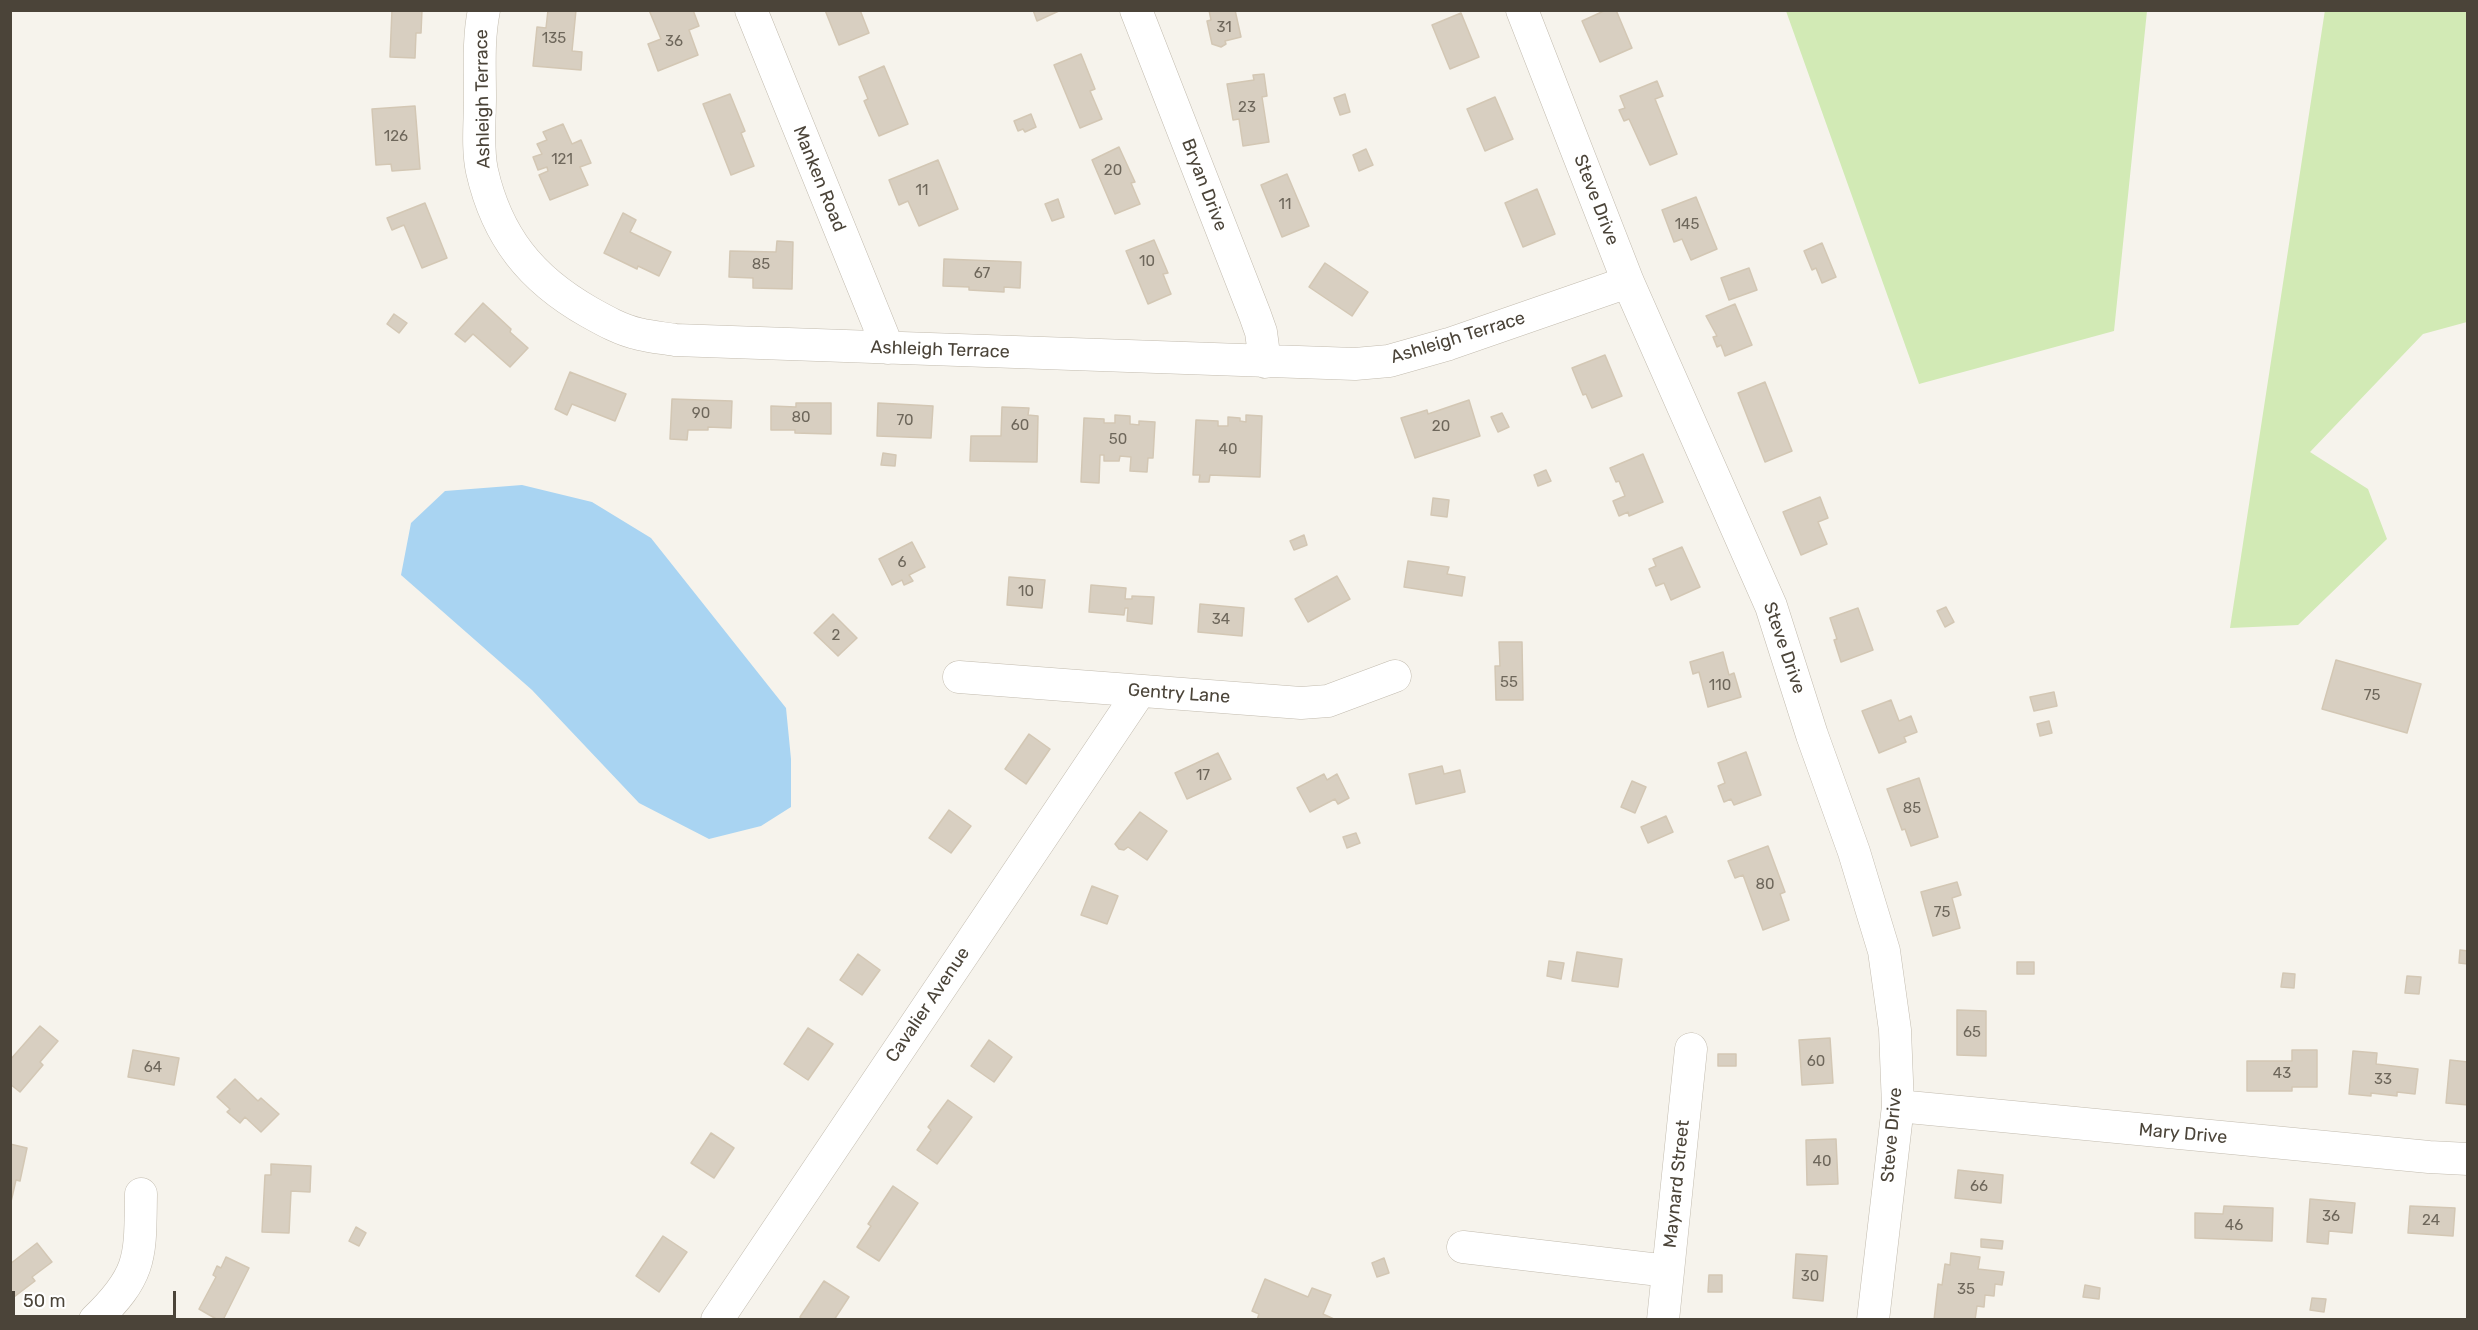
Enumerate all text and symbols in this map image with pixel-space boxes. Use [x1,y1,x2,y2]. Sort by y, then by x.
house number: 31 [1216,19,1232,37]
street label: Ashleigh Terrace [471,29,495,169]
house number: 135 [542,30,566,48]
house number: 36 [665,33,683,51]
house number: 23 [1238,99,1256,117]
street label: Manken Road [788,123,850,235]
house number: 126 [384,128,408,146]
street label: Bryan Drive [1177,136,1231,234]
house number: 121 [551,151,573,169]
street label: Steve Drive [1569,152,1623,248]
house number: 20 [1104,162,1122,180]
house number: 11 [916,182,928,200]
house number: 11 [1279,196,1291,214]
house number: 145 [1675,216,1699,234]
house number: 10 [1139,253,1155,271]
house number: 85 [752,256,770,274]
house number: 67 [974,265,990,283]
street label: Ashleigh Terrace [1388,307,1528,369]
street label: Ashleigh Terrace [870,337,1010,363]
house number: 90 [692,405,710,423]
house number: 80 [791,409,811,427]
house number: 70 [896,412,914,430]
house number: 60 [1011,417,1029,435]
house number: 20 [1432,418,1450,436]
house number: 50 [1109,431,1127,449]
house number: 40 [1219,441,1237,459]
house number: 6 [897,554,907,572]
house number: 10 [1018,583,1034,601]
street label: Steve Drive [1758,599,1810,697]
house number: 34 [1212,611,1230,629]
house number: 2 [832,627,840,645]
house number: 55 [1500,674,1518,692]
house number: 110 [1709,677,1731,695]
street label: Gentry Lane [1127,680,1231,708]
house number: 75 [2364,687,2380,705]
house number: 17 [1196,767,1210,785]
house number: 85 [1903,800,1921,818]
house number: 80 [1755,876,1775,894]
house number: 75 [1934,904,1950,922]
street label: Cavalier Avenue [881,943,975,1067]
house number: 65 [1963,1024,1981,1042]
house number: 60 [1807,1053,1825,1071]
house number: 64 [144,1059,162,1077]
house number: 43 [2273,1065,2291,1083]
house number: 33 [2374,1071,2392,1089]
street label: Steve Drive [1877,1087,1907,1183]
street label: Maynard Street [1660,1119,1694,1249]
street label: Mary Drive [2138,1119,2228,1149]
house number: 40 [1813,1153,1831,1171]
house number: 66 [1970,1178,1988,1196]
house number: 36 [2322,1208,2340,1226]
house number: 24 [2422,1212,2440,1230]
house number: 46 [2225,1217,2243,1235]
house number: 30 [1801,1268,1819,1286]
scale bar [15,1279,178,1317]
house number: 35 [1957,1281,1975,1299]
text: 50 m [23,1290,66,1312]

